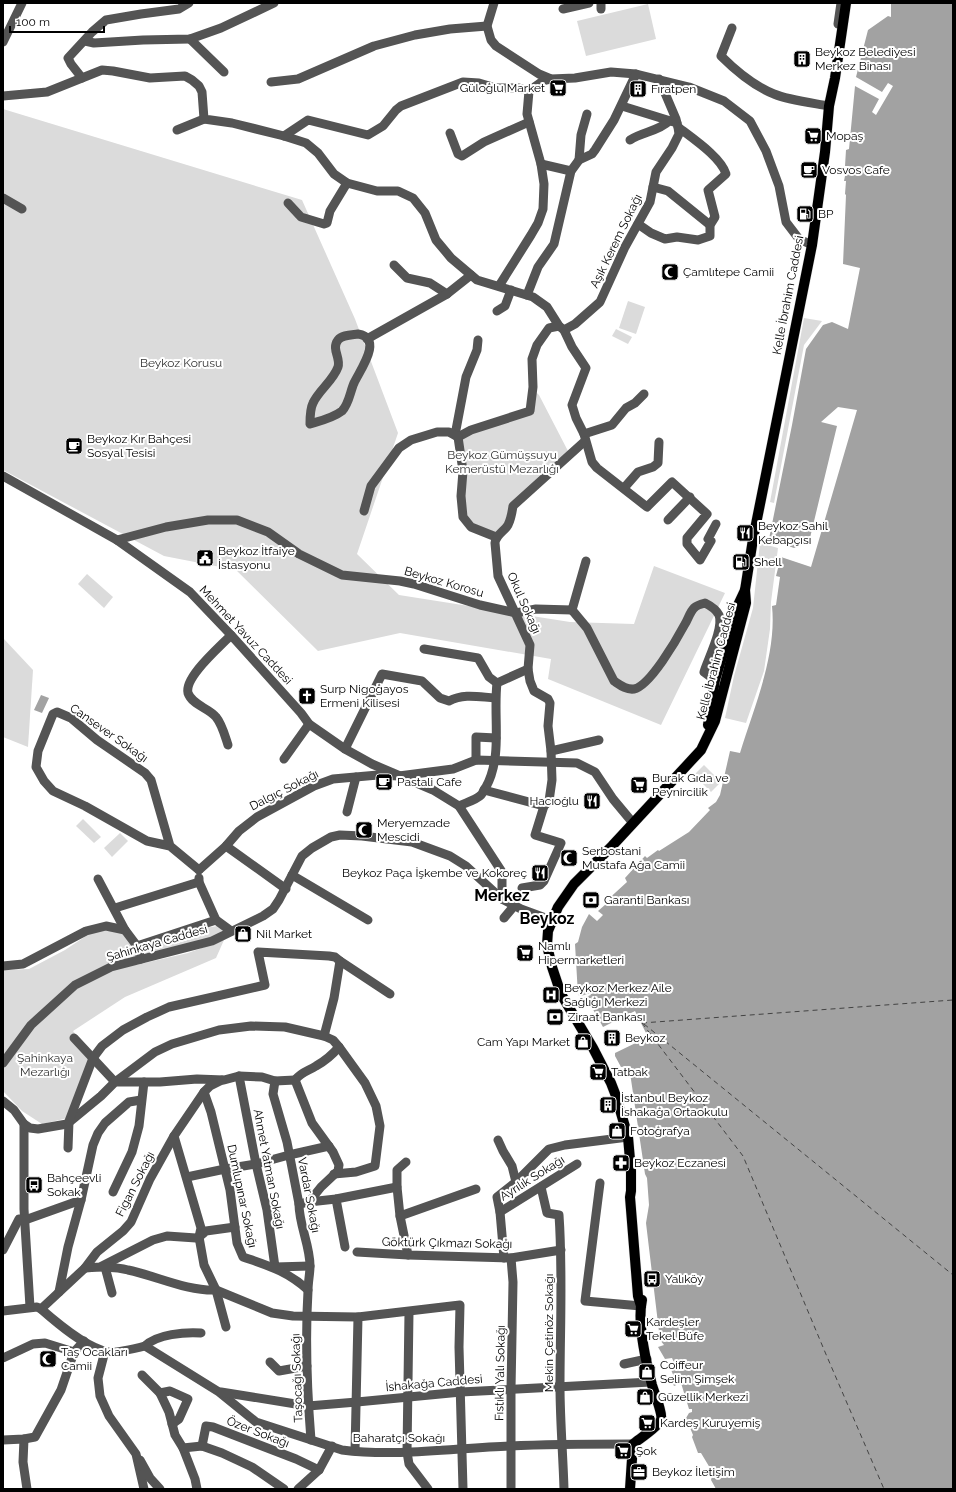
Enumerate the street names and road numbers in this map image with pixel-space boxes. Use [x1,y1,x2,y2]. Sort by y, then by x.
street label: Aşık Kerem Sokağı [587,192,645,290]
street label: Kelle İbrahim Caddesi [770,234,806,356]
street label: Beykoz Korosu [403,564,485,600]
street label: Okul Sokağı [504,570,544,636]
street label: Mehmet Yavuz Caddesi [197,583,295,687]
street label: Kelle İbrahim Caddesi [694,601,738,721]
street label: Cansever Sokağı [67,701,151,765]
street label: Dalgıç Sokağı [247,767,321,813]
street label: Şahinkaya Caddesi [105,922,209,964]
street label: Ahmet Yatman Sokağı [250,1108,288,1230]
street label: Dumlupınar Sokağı [224,1143,260,1249]
street label: Figan Sokağı [113,1149,157,1219]
street label: Ayrılık Sokağı [497,1153,567,1203]
street label: Vardar Sokağı [295,1156,323,1234]
street label: Göktürk Çıkmazı Sokağı [382,1235,512,1251]
street label: Mekin Çetinöz Sokağı [542,1274,556,1392]
street label: Fıstıklı Yalı Sokağı [492,1325,508,1421]
street label: Taşocağı Sokağı [288,1333,306,1423]
street label: İshakağa Caddesi [385,1372,483,1394]
street label: Özer Sokağı [225,1414,291,1450]
street label: Baharatçı Sokağı [353,1431,445,1445]

